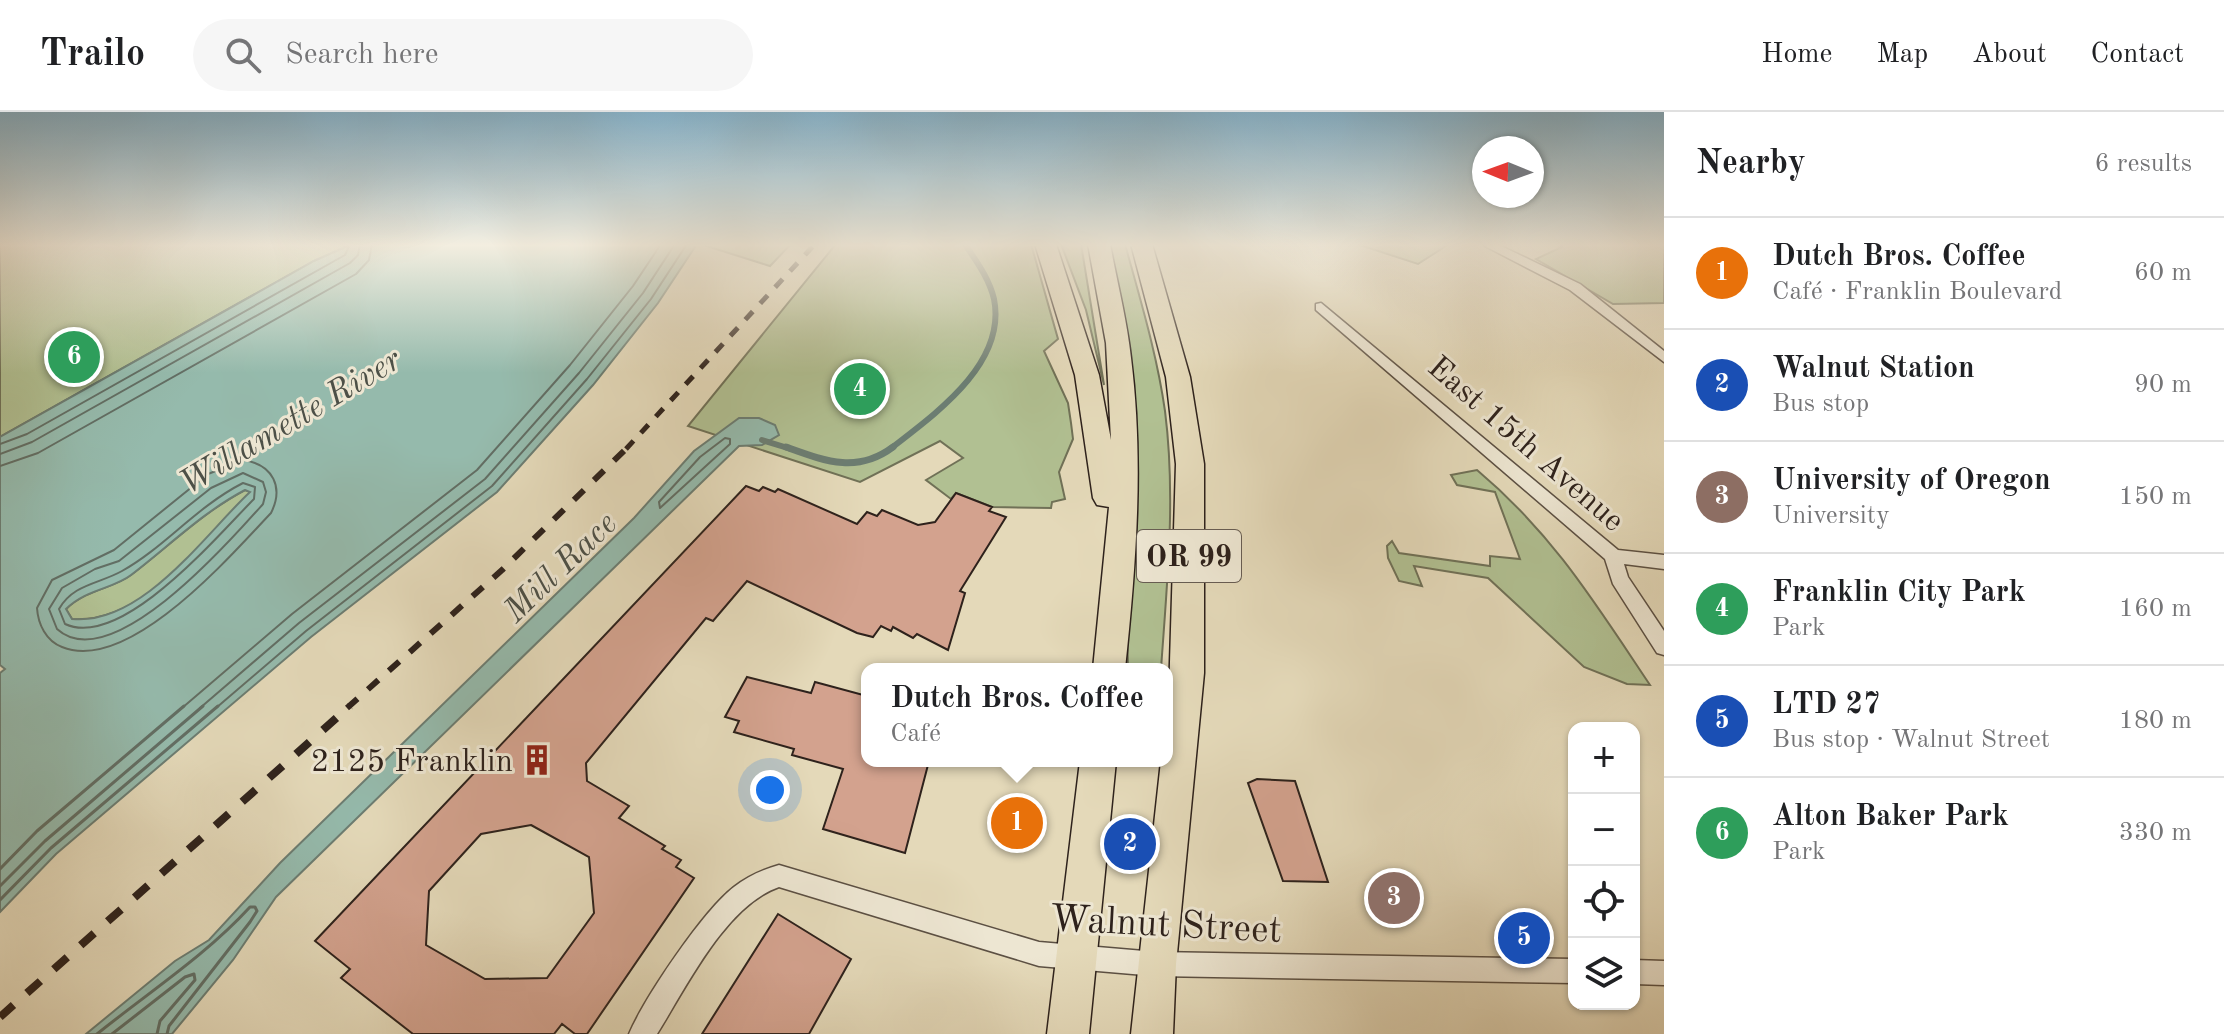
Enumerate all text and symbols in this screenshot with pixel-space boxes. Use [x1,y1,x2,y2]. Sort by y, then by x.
search box [193,19,753,91]
icon: search [221,33,265,77]
text: Trailo [40,36,145,74]
text: Search here [285,40,439,70]
text: Home [1761,41,1832,69]
text: Map [1876,41,1928,69]
text: About [1972,41,2047,69]
text: Contact [2091,41,2184,69]
north arrow [1472,136,1544,208]
text: Nearby [1696,147,1806,181]
text: 6 results [2094,151,2192,177]
text: Dutch Bros. Coffee [1772,242,2026,272]
text: 1 [1714,260,1730,286]
text: 60 m [2134,260,2192,286]
text: Café · Franklin Boulevard [1772,279,2062,305]
pin: 6 [48,327,100,387]
water label: Willamette River [174,342,408,502]
street label: East 15th Avenue [1421,352,1629,539]
text: Walnut Station [1772,354,1975,384]
pin: 4 [834,359,886,419]
text: 2 [1714,372,1730,398]
text: 90 m [2134,372,2192,398]
text: Bus stop [1772,391,1869,417]
text: University of Oregon [1772,466,2051,496]
text: 3 [1714,484,1730,510]
text: 150 m [2119,484,2192,510]
text: University [1772,503,1890,529]
water label: Mill Race [497,507,624,630]
road number: OR 99 [1137,530,1241,582]
text: Franklin City Park [1772,578,2026,608]
text: 4 [1714,596,1730,622]
text: 160 m [2119,596,2192,622]
text: Park [1772,615,1826,641]
popup [861,663,1173,767]
text: Dutch Bros. Coffee [890,684,1144,714]
text: LTD 27 [1772,690,1880,720]
text: 5 [1714,708,1730,734]
text: 180 m [2119,708,2192,734]
text: Café [890,721,941,747]
map controls [1568,722,1640,1010]
button: + [1568,722,1640,794]
text: Bus stop · Walnut Street [1772,727,2050,753]
building icon: 2125 Franklin [520,743,554,777]
place label: 2125 Franklin [311,747,513,779]
your location [750,770,790,810]
pin: 1 [991,793,1043,853]
button: − [1568,794,1640,866]
text: Alton Baker Park [1772,802,2009,832]
pin: 2 [1104,814,1156,874]
text: 6 [1714,820,1730,846]
text: 330 m [2119,820,2192,846]
text: Park [1772,839,1826,865]
button: locate [1568,866,1640,938]
pin: 3 [1368,868,1420,928]
street label: Walnut Street [1049,901,1283,951]
pin: 5 [1498,908,1550,968]
button: layers [1568,938,1640,1010]

